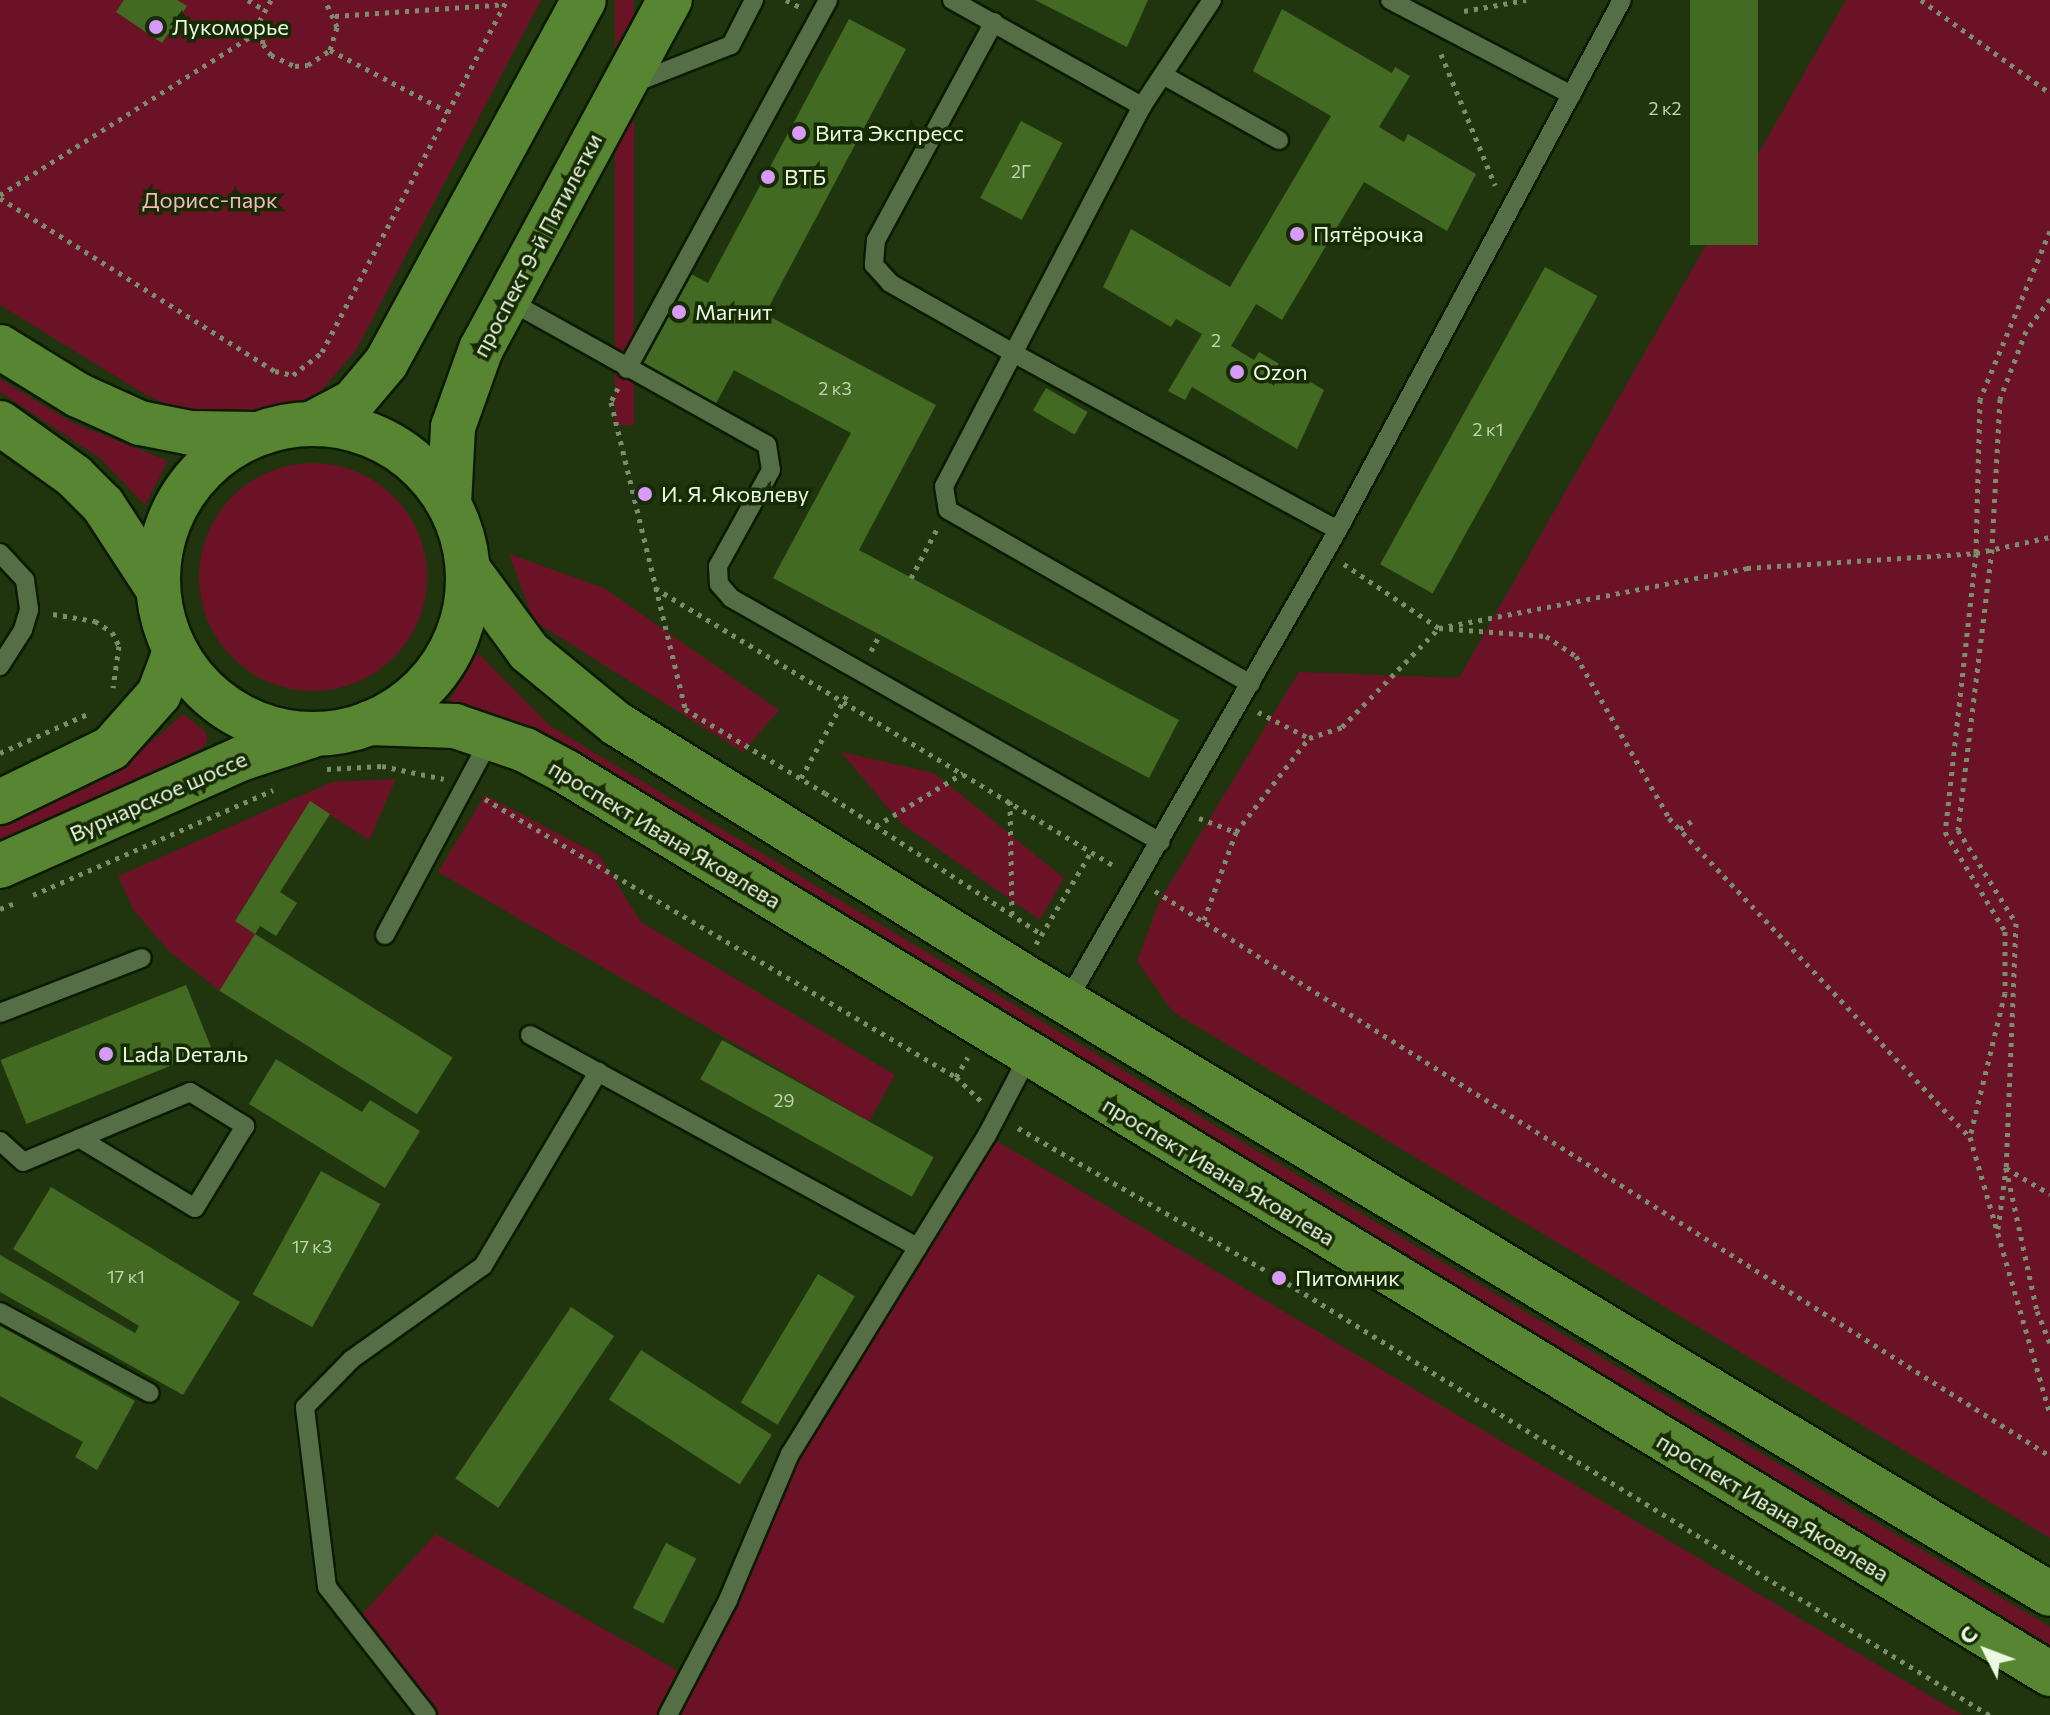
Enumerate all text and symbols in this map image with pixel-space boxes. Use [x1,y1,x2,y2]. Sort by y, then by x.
place label: Лукоморье [172,14,289,40]
marker: Лукоморье [147,18,165,36]
house number: 2 к2 [1648,97,1682,119]
place label: Вита Экспресс [815,120,964,146]
marker: Вита Экспресс [790,124,808,142]
street label: проспект 9-й Пятилетки [467,129,607,361]
house number: 2Г [1011,160,1031,182]
place label: ВТБ [784,164,826,190]
marker: ВТБ [759,168,777,186]
park label: Дорисс-парк [142,187,278,213]
place label: Пятёрочка [1313,221,1424,247]
marker: Пятёрочка [1288,225,1306,243]
place label: Магнит [695,299,772,325]
marker: Магнит [670,303,688,321]
house number: 2 [1211,329,1221,351]
place label: Ozon [1253,359,1308,385]
marker: Ozon [1228,363,1246,381]
house number: 2 к3 [818,377,852,399]
house number: 2 к1 [1473,418,1503,440]
place label: И. Я. Яковлеву [661,481,809,507]
marker: И. Я. Яковлеву [636,485,654,503]
street label: Вурнарское шоссе [65,745,251,847]
street label: проспект Ивана Яковлева [544,754,786,914]
place label: Lada Dеталь [122,1041,248,1067]
marker: Lada Dеталь [97,1045,115,1063]
house number: 29 [774,1089,794,1111]
street label: проспект Ивана Яковлева [1098,1091,1340,1251]
house number: 17 к3 [292,1235,332,1257]
house number: 17 к1 [107,1265,145,1287]
place label: Питомник [1295,1265,1400,1291]
marker: Питомник [1270,1269,1288,1287]
street label: проспект Ивана Яковлева [1652,1427,1894,1587]
north arrow [1946,1611,2026,1691]
text: С [1953,1620,1983,1649]

